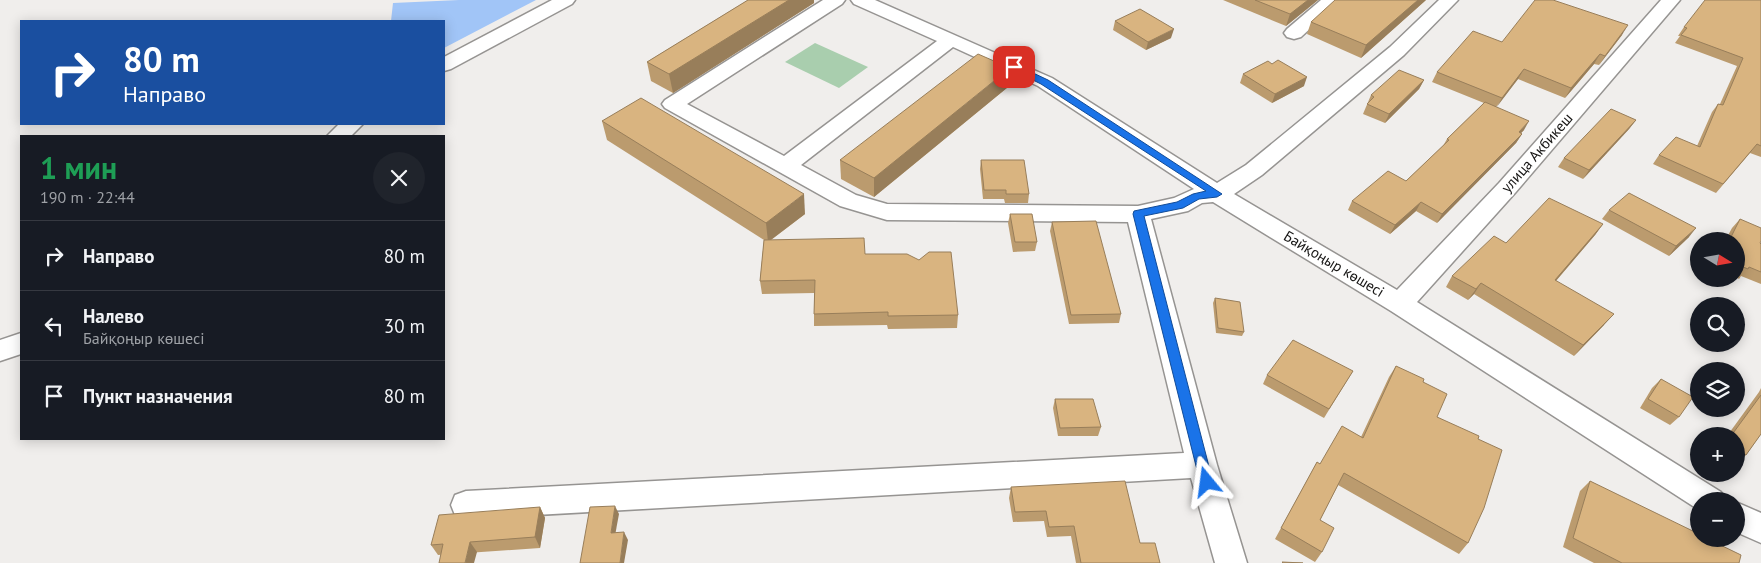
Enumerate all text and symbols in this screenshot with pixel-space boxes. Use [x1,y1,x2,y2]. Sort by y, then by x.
text: 80 m [123,36,200,82]
icon: right [40,40,105,105]
pin [993,46,1035,88]
icon: arrive [1000,53,1028,81]
text: Направо [123,80,206,108]
street label: улица Акбикеш [1497,109,1576,196]
text: 1 мин [40,148,117,187]
button: close [373,152,425,204]
text: 190 m · 22:44 [40,187,135,207]
street label: Байқоңыр көшесі [1281,226,1388,301]
north arrow [1690,232,1745,288]
map controls [1690,232,1745,547]
icon: right [40,242,68,270]
text: Направо [83,244,154,268]
text: 80 m [384,244,425,268]
button: search [1690,297,1745,352]
text: Налево [83,304,144,328]
icon: left [40,312,68,340]
text: 30 m [384,314,425,338]
text: Байқоңыр көшесі [83,328,204,348]
button: layers [1690,362,1745,417]
icon: arrive [40,382,68,410]
text: Пункт назначения [83,384,233,408]
text: 80 m [384,384,425,408]
button: + [1690,427,1745,482]
position arrow [1180,455,1232,507]
button: − [1690,492,1745,547]

